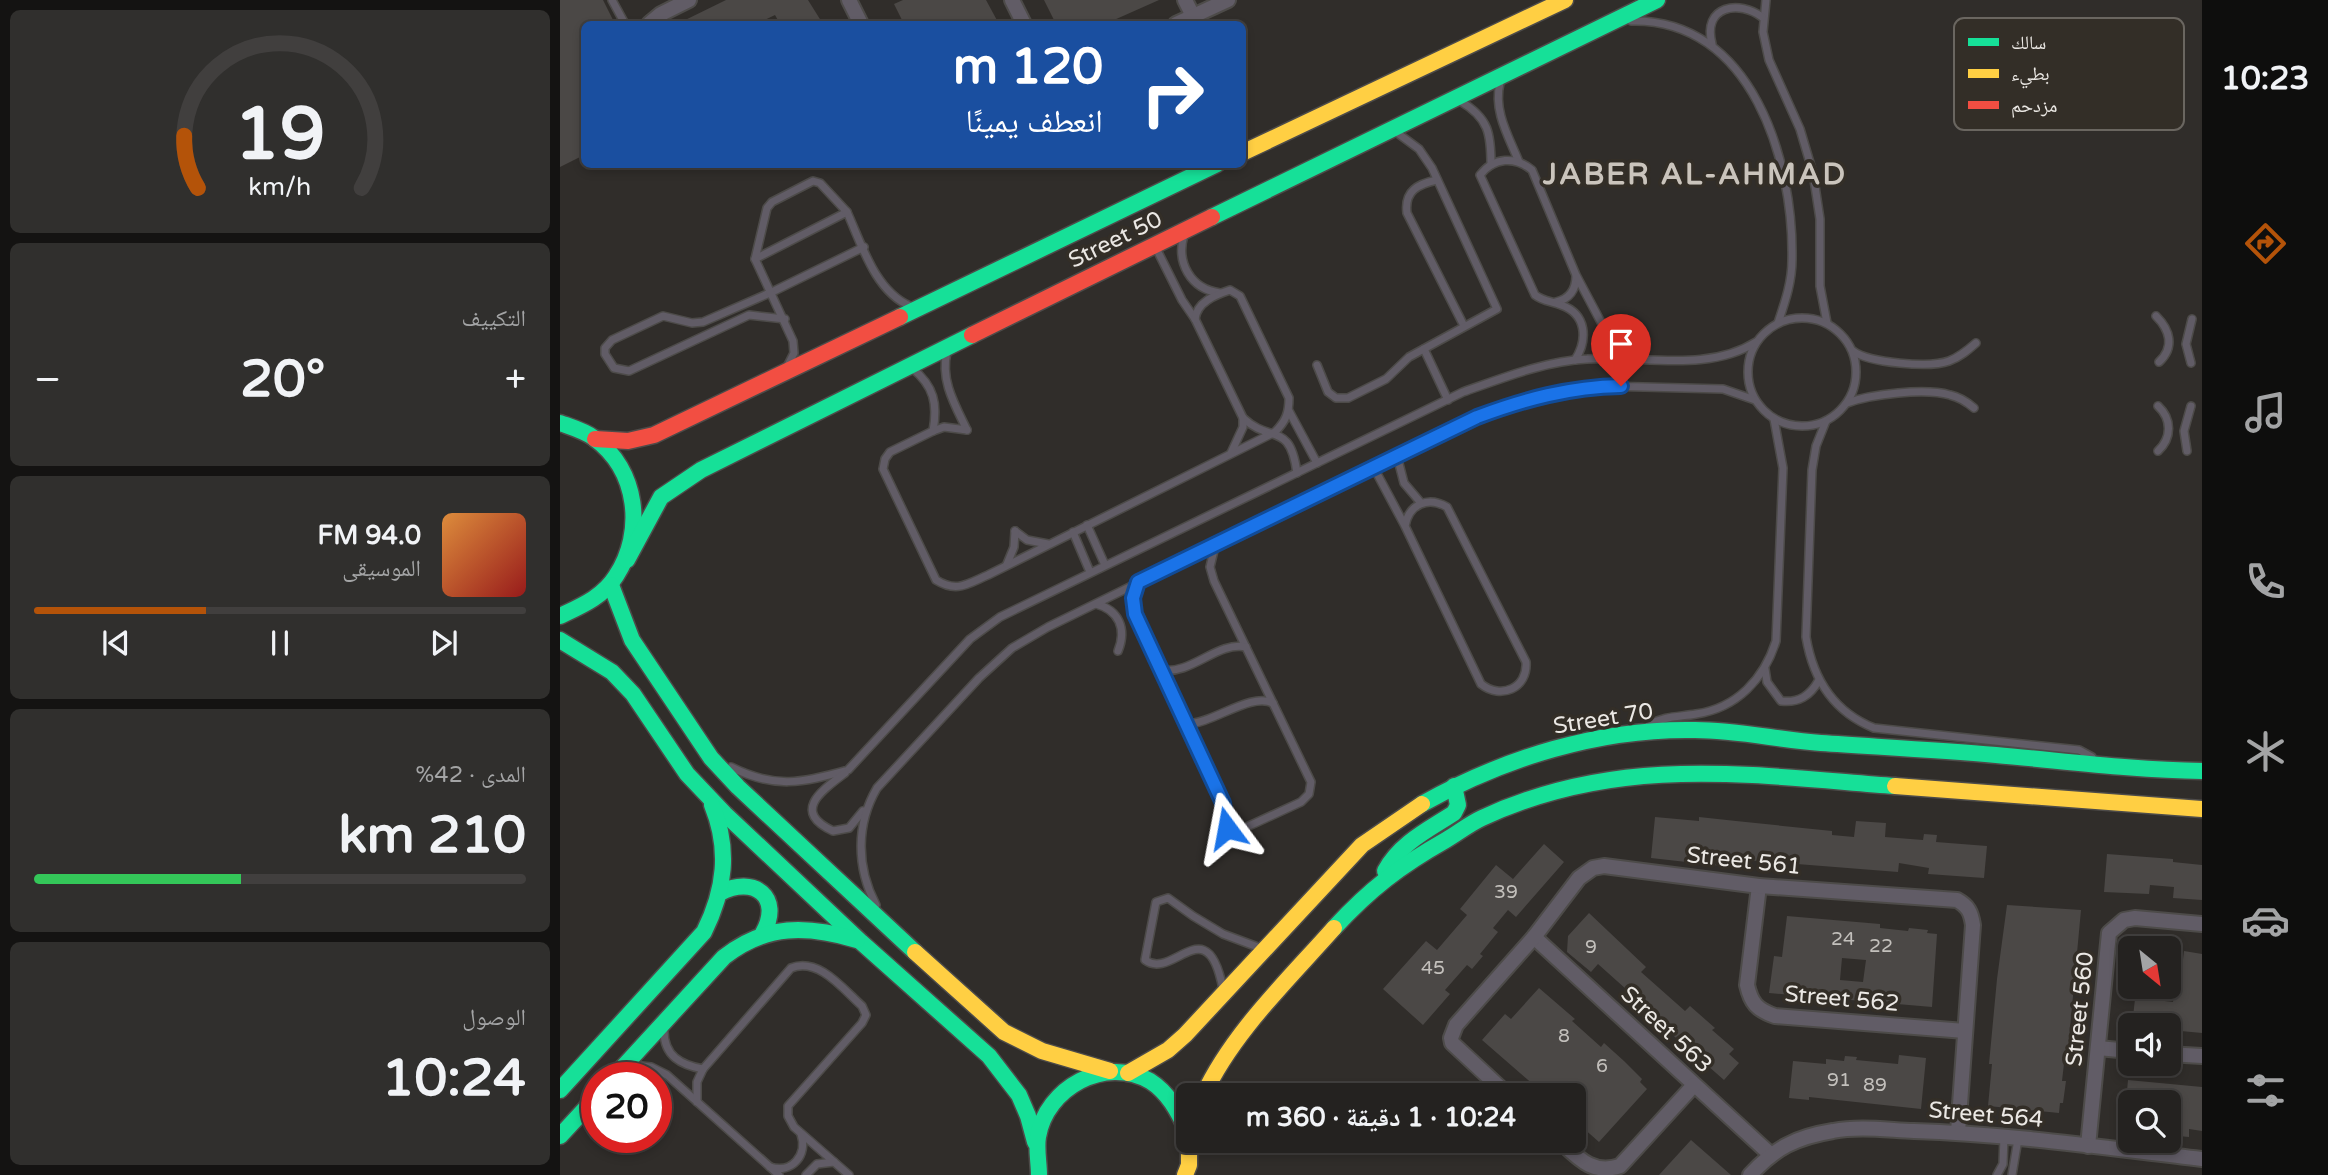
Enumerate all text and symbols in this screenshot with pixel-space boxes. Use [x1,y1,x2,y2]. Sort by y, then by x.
legend [1954,18,2184,130]
text: سالك [2011,32,2046,54]
text: 120 m [953,38,1103,97]
icon: right [1127,49,1218,140]
text: 10:23 [2221,60,2309,98]
text: بطيء [2011,63,2050,89]
text: 19 [234,91,326,179]
text: مزدحم [2011,95,2057,118]
text: انعطف يمينًا [966,103,1103,141]
district label: JABER AL-AHMAD [1542,156,1847,193]
text: km/h [249,171,311,201]
street label: Street 50 [1064,205,1167,275]
icon: directions [2241,219,2290,268]
text: التكييف [461,305,526,333]
pin [1591,314,1651,386]
icon: arrive [1602,325,1640,363]
text: 20° [240,348,325,411]
text: − [34,357,61,403]
text: + [505,357,526,403]
icon: music [2241,388,2290,437]
text: 94.0 FM [318,520,421,551]
text: الموسيقى [342,555,421,583]
icon: phone [2241,557,2290,606]
icon: previous [97,624,135,662]
icon: pause [261,624,299,662]
icon: next [425,624,463,662]
street label: Street 70 [1551,697,1655,741]
icon: climate [2241,727,2290,776]
text: المدى · 42% [415,761,526,789]
position arrow [1190,791,1264,865]
text: 210 km [338,804,526,867]
street label: Street 561 [1685,841,1803,881]
house number: 39 [1494,881,1518,903]
icon: car [2241,896,2290,945]
house number: 24 [1831,928,1855,950]
house number: 22 [1869,935,1893,957]
house number: 9 [1585,936,1597,958]
north arrow [2118,936,2180,999]
map controls [2118,936,2181,1153]
street label: Street 560 [2060,950,2100,1068]
house number: 45 [1421,957,1445,979]
street label: Street 563 [1615,980,1718,1079]
street label: Street 562 [1783,980,1900,1018]
text: الوصول [462,1004,526,1032]
button: sound [2118,1013,2181,1076]
house number: 8 [1558,1025,1570,1047]
text: 10:24 [382,1047,526,1110]
house number: 6 [1596,1055,1608,1077]
speed limit sign: 20 [581,1062,672,1153]
icon: filters [2241,1066,2290,1115]
house number: 91 [1827,1069,1851,1091]
house number: 89 [1863,1074,1887,1096]
button: search [2118,1090,2181,1153]
street label: Street 564 [1927,1096,2044,1134]
text: 10:24 · 1 دقيقة · 360 m [1246,1102,1516,1133]

